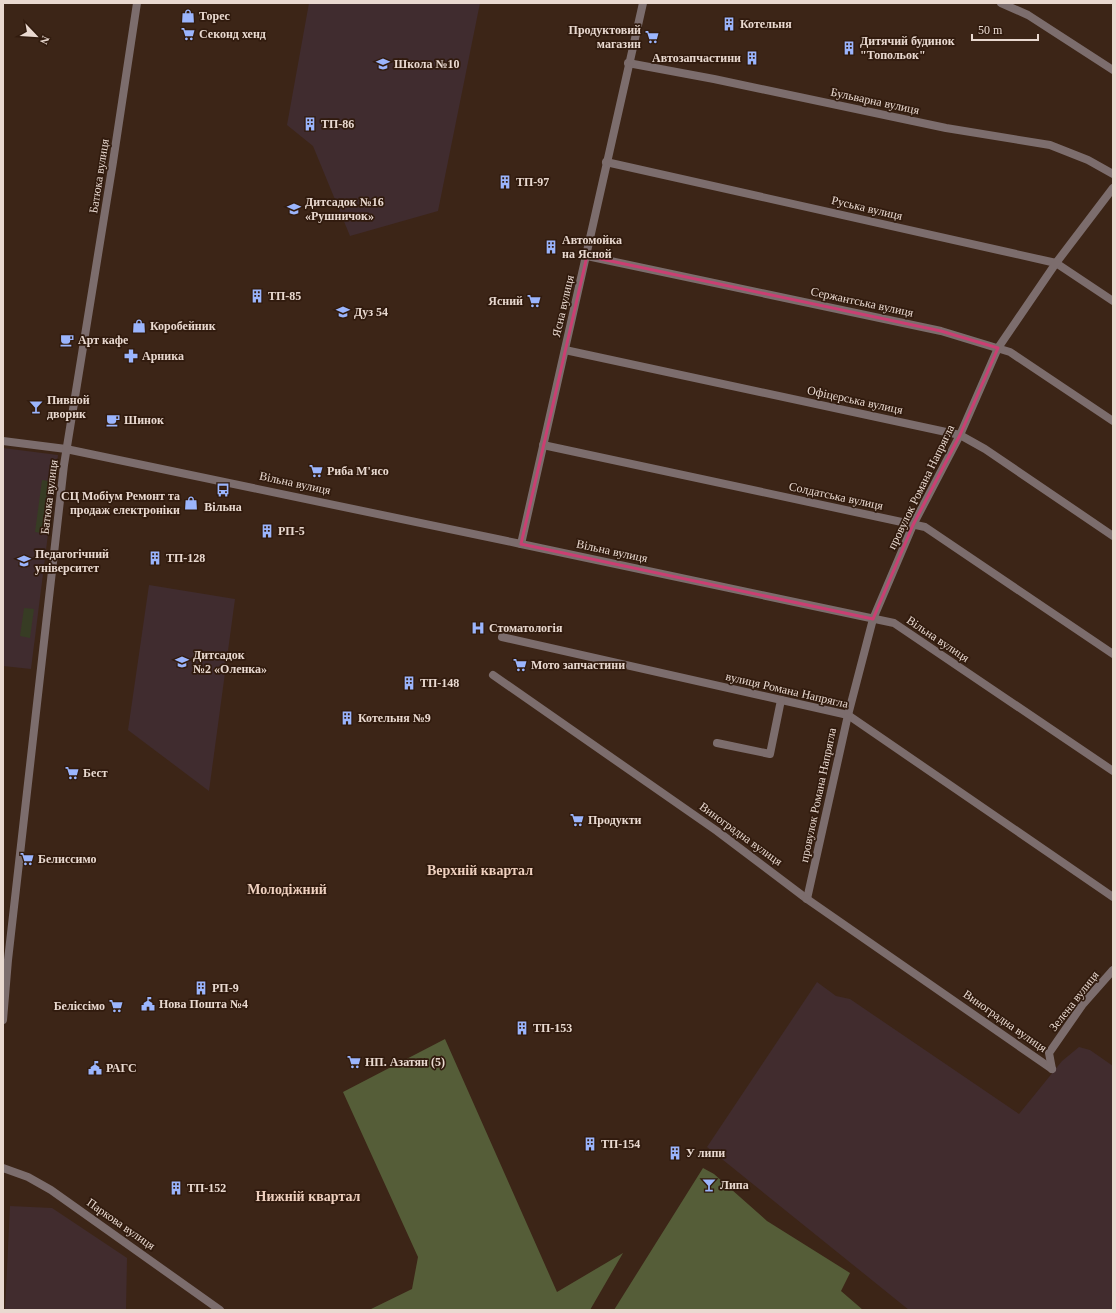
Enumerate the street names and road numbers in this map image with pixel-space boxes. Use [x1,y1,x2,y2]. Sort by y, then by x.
street label: Бульварна вулиця [829,85,921,117]
street label: Батюка вулиця [86,137,112,214]
street label: Руська вулиця [830,193,904,223]
street label: Ясна вулиця [549,273,577,338]
street label: Сержантська вулиця [809,284,915,320]
street label: Офіцерська вулиця [806,383,905,417]
street label: провулок Романа Напрягла [885,422,958,552]
street label: Батюка вулиця [37,458,61,535]
street label: Вільна вулиця [258,469,332,497]
street label: Солдатська вулиця [787,479,885,513]
street label: Вільна вулиця [575,537,649,565]
street label: Вільна вулиця [904,613,972,665]
street label: вулиця Романа Напрягла [724,669,850,711]
street label: провулок Романа Напрягла [797,726,839,864]
street label: Виноградна вулиця [697,799,786,869]
street label: Зелена вулиця [1046,968,1102,1034]
street label: Виноградна вулиця [960,987,1050,1055]
street label: Паркова вулиця [84,1195,158,1253]

